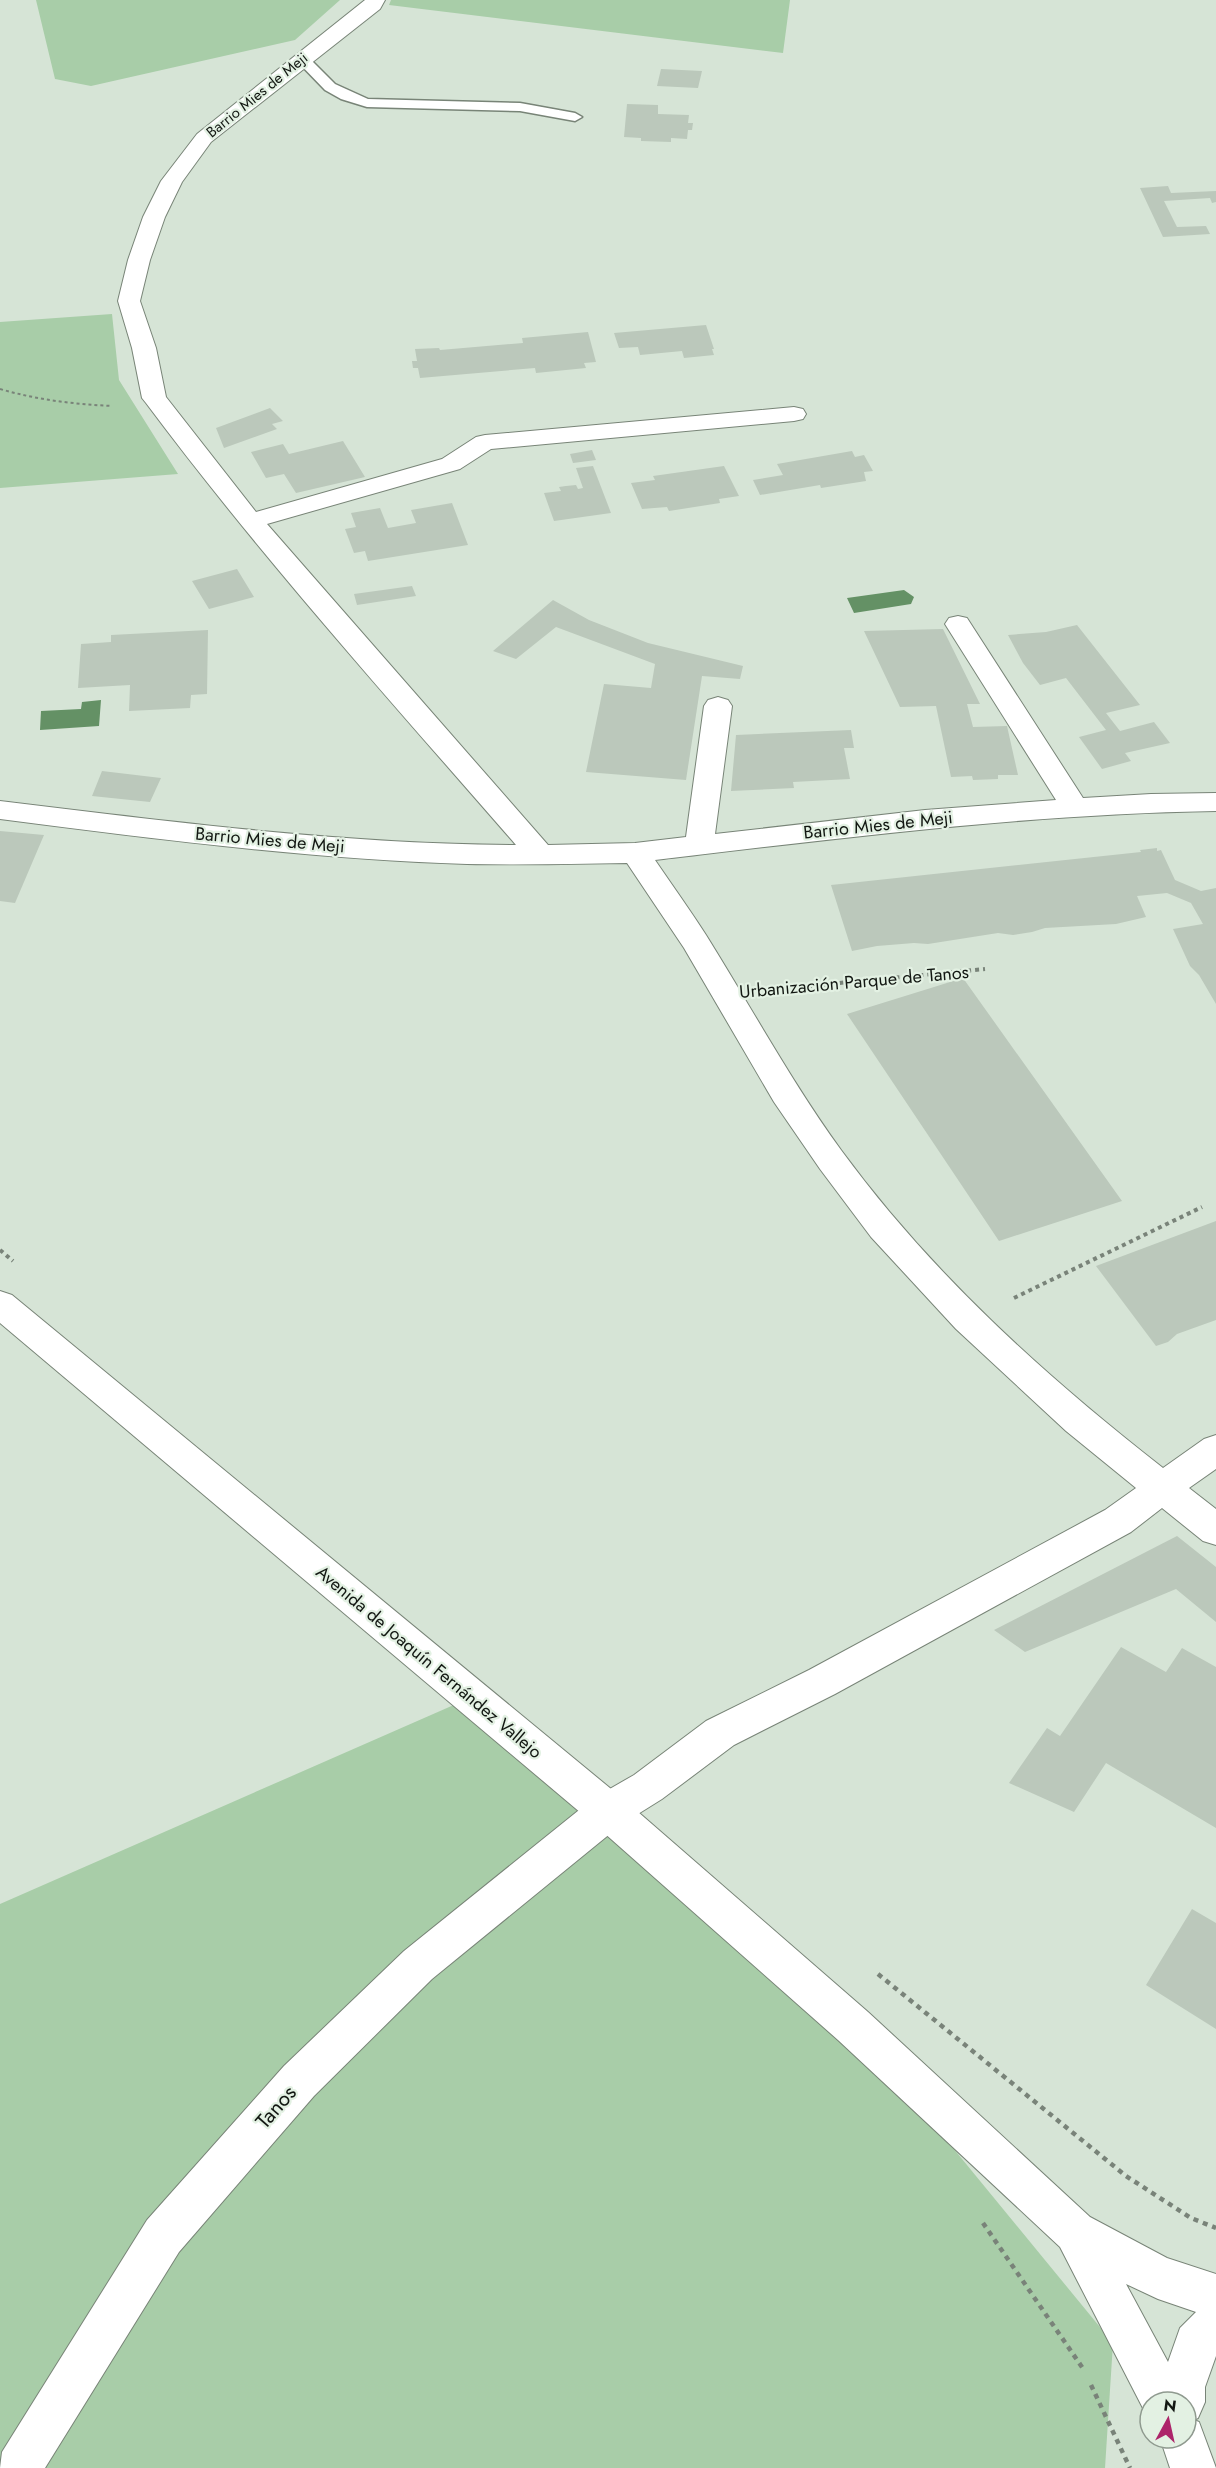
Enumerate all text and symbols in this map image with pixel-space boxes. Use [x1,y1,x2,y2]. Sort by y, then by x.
street label: Barrio Mies de Meji [201,47,313,143]
street label: Barrio Mies de Meji [802,804,954,846]
street label: Barrio Mies de Meji [194,821,346,859]
street label: Urbanización Parque de Tanos [738,959,970,1005]
street label: Avenida de Joaquín Fernández Vallejo [310,1559,548,1765]
street label: Tanos [249,2079,303,2135]
north arrow [1138,2390,1198,2450]
text: N [1162,2393,1178,2418]

